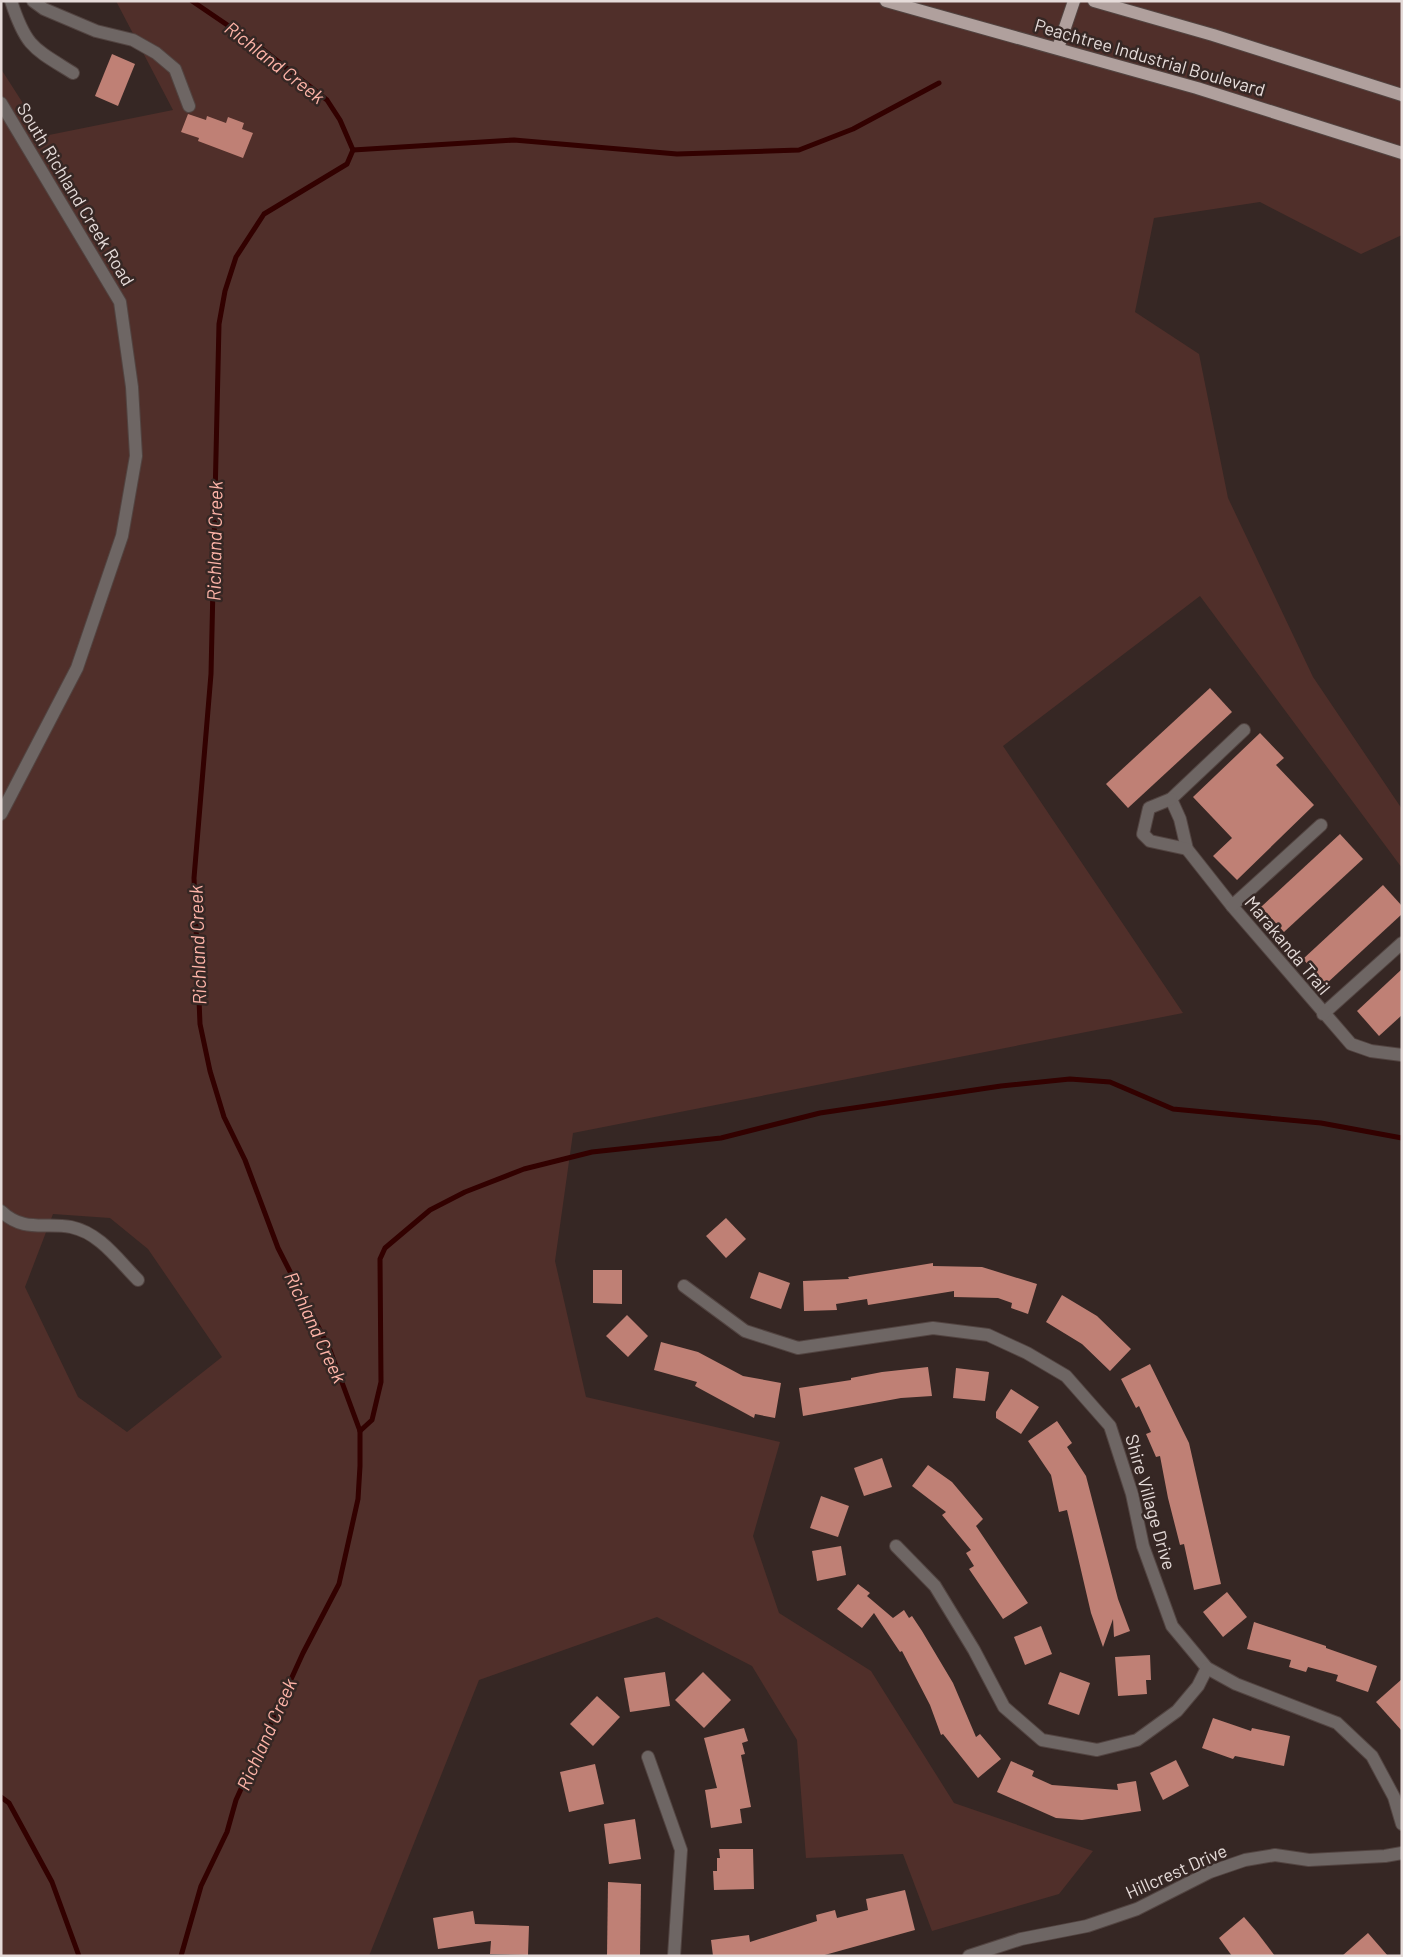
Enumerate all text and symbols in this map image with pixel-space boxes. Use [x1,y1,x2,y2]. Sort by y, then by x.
street label: Peachtree Industrial Boulevard [1032,13,1268,101]
water label: Richland Creek [221,16,330,108]
street label: South Richland Creek Road [13,98,139,290]
water label: Richland Creek [201,480,227,601]
water label: Richland Creek [183,884,211,1005]
street label: Marakanda Trail [1240,891,1336,999]
water label: Richland Creek [280,1268,352,1387]
street label: Shire Village Drive [1121,1432,1181,1572]
water label: Richland Creek [231,1674,301,1794]
street label: Hillcrest Drive [1122,1839,1230,1903]

